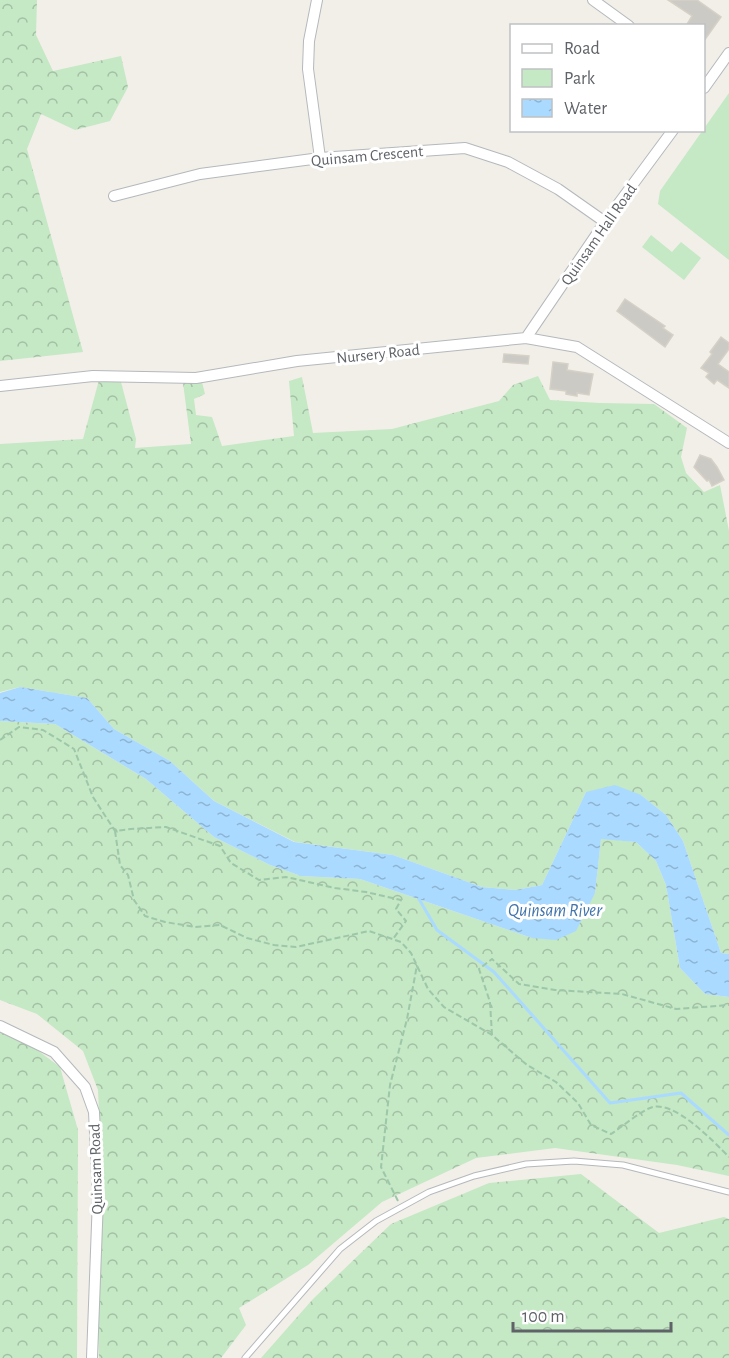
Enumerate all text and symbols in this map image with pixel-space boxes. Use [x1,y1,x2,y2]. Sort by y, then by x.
legend [510,24,705,132]
text: Road [564,40,600,58]
text: Park [564,70,596,88]
text: Water [564,100,607,118]
street label: Quinsam Crescent [310,143,424,170]
street label: Quinsam Hall Road [558,181,640,289]
street label: Nursery Road [336,342,421,367]
water label: Quinsam River [508,902,603,920]
street label: Quinsam Road [86,1123,107,1215]
scale bar [513,1295,670,1333]
text: 100 m [522,1308,565,1326]

